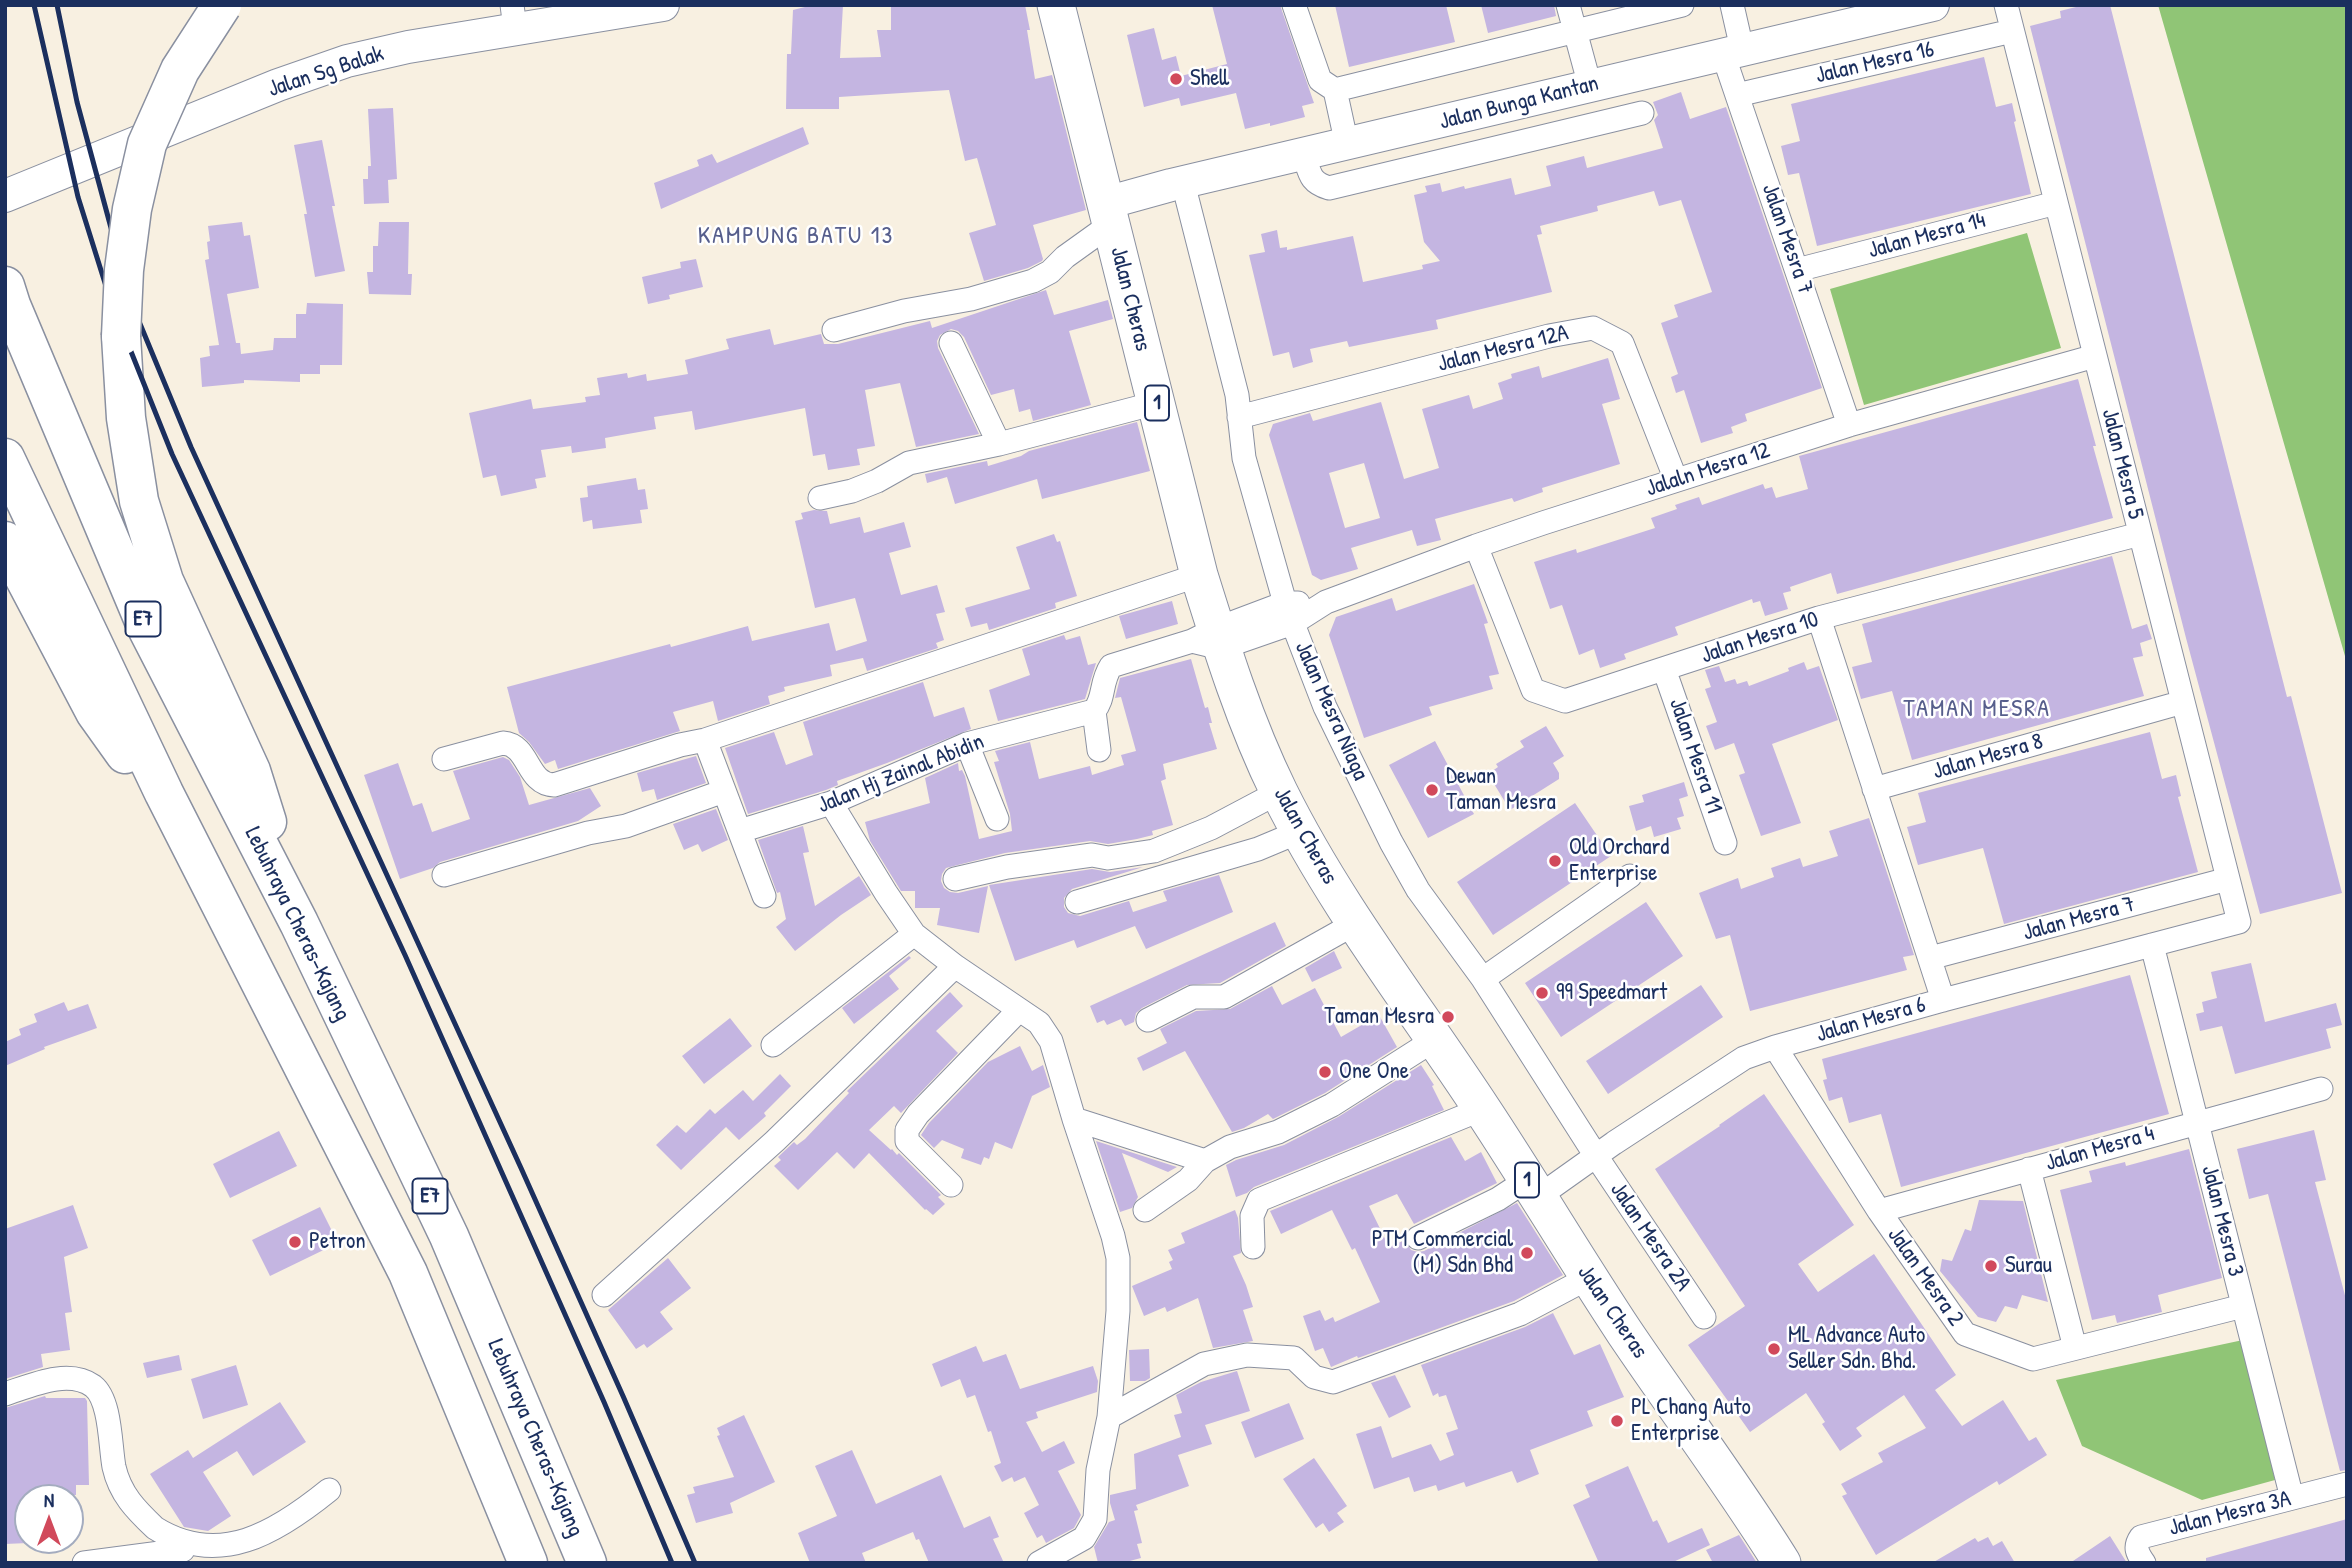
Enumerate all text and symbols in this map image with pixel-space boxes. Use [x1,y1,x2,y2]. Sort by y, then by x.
street label: Jalan Mesra 16 [1813,36,1937,90]
street label: Jalan Sg Balak [265,40,387,104]
place label: Shell [1190,65,1229,93]
street label: Jalan Bunga Kantan [1437,70,1601,136]
marker: Shell [1168,71,1184,87]
street label: Jalan Mesra 7 [1755,180,1819,298]
street label: Jalan Mesra 14 [1865,207,1989,265]
district label: KAMPUNG BATU 13 [700,223,892,251]
street label: Jalan Cheras [1104,244,1156,354]
street label: Jalan Mesra 12A [1435,319,1571,379]
road number: 1 [1145,386,1169,420]
street label: Jalan Mesra 5 [2095,406,2149,522]
street label: Jalaln Mesra 12 [1643,437,1773,503]
road number: E7 [125,602,160,636]
street label: Jalan Mesra 10 [1698,606,1822,670]
street label: Jalan Mesra Niaga [1288,637,1374,785]
street label: Jalan Mesra 11 [1662,695,1728,817]
district label: TAMAN MESRA [1905,696,2049,724]
street label: Jalan Hj Zainal Abidin [814,728,988,820]
street label: Jalan Mesra 8 [1930,728,2046,786]
place label: Dewan Taman Mesra [1446,763,1556,817]
marker: Dewan Taman Mesra [1424,782,1440,798]
street label: Jalan Cheras [1267,783,1343,889]
street label: Lebuhraya Cheras–Kajang [238,823,356,1025]
place label: Old Orchard Enterprise [1569,834,1669,888]
marker: Old Orchard Enterprise [1547,853,1563,869]
street label: Jalan Mesra 7 [2020,891,2138,947]
place label: 99 Speedmart [1556,979,1667,1007]
marker: 99 Speedmart [1534,985,1550,1001]
street label: Jalan Mesra 6 [1813,991,1929,1049]
place label: Taman Mesra [1324,1003,1434,1031]
marker: Taman Mesra [1440,1009,1456,1025]
place label: One One [1339,1058,1409,1086]
marker: One One [1317,1064,1333,1080]
street label: Jalan Mesra 4 [2042,1120,2158,1178]
road number: 1 [1515,1162,1539,1198]
street label: Jalan Mesra 3 [2195,1163,2249,1279]
street label: Jalan Mesra 2A [1604,1177,1696,1297]
road number: E7 [412,1178,448,1214]
street label: Jalan Mesra 2 [1881,1222,1969,1332]
place label: PTM Commercial (M) Sdn Bhd [1372,1226,1513,1280]
place label: Petron [309,1228,366,1256]
marker: Petron [287,1234,303,1250]
marker: PTM Commercial (M) Sdn Bhd [1519,1245,1535,1261]
place label: Surau [2005,1252,2052,1280]
marker: Surau [1983,1258,1999,1274]
street label: Jalan Cheras [1571,1260,1653,1364]
place label: ML Advance Auto Seller Sdn. Bhd. [1788,1322,1925,1376]
street label: Lebuhraya Cheras–Kajang [481,1335,589,1541]
marker: ML Advance Auto Seller Sdn. Bhd. [1766,1341,1782,1357]
place label: PL Chang Auto Enterprise [1631,1394,1751,1448]
marker: PL Chang Auto Enterprise [1609,1413,1625,1429]
north arrow [14,1484,84,1554]
street label: Jalan Mesra 3A [2166,1486,2294,1542]
text: N [44,1487,54,1513]

